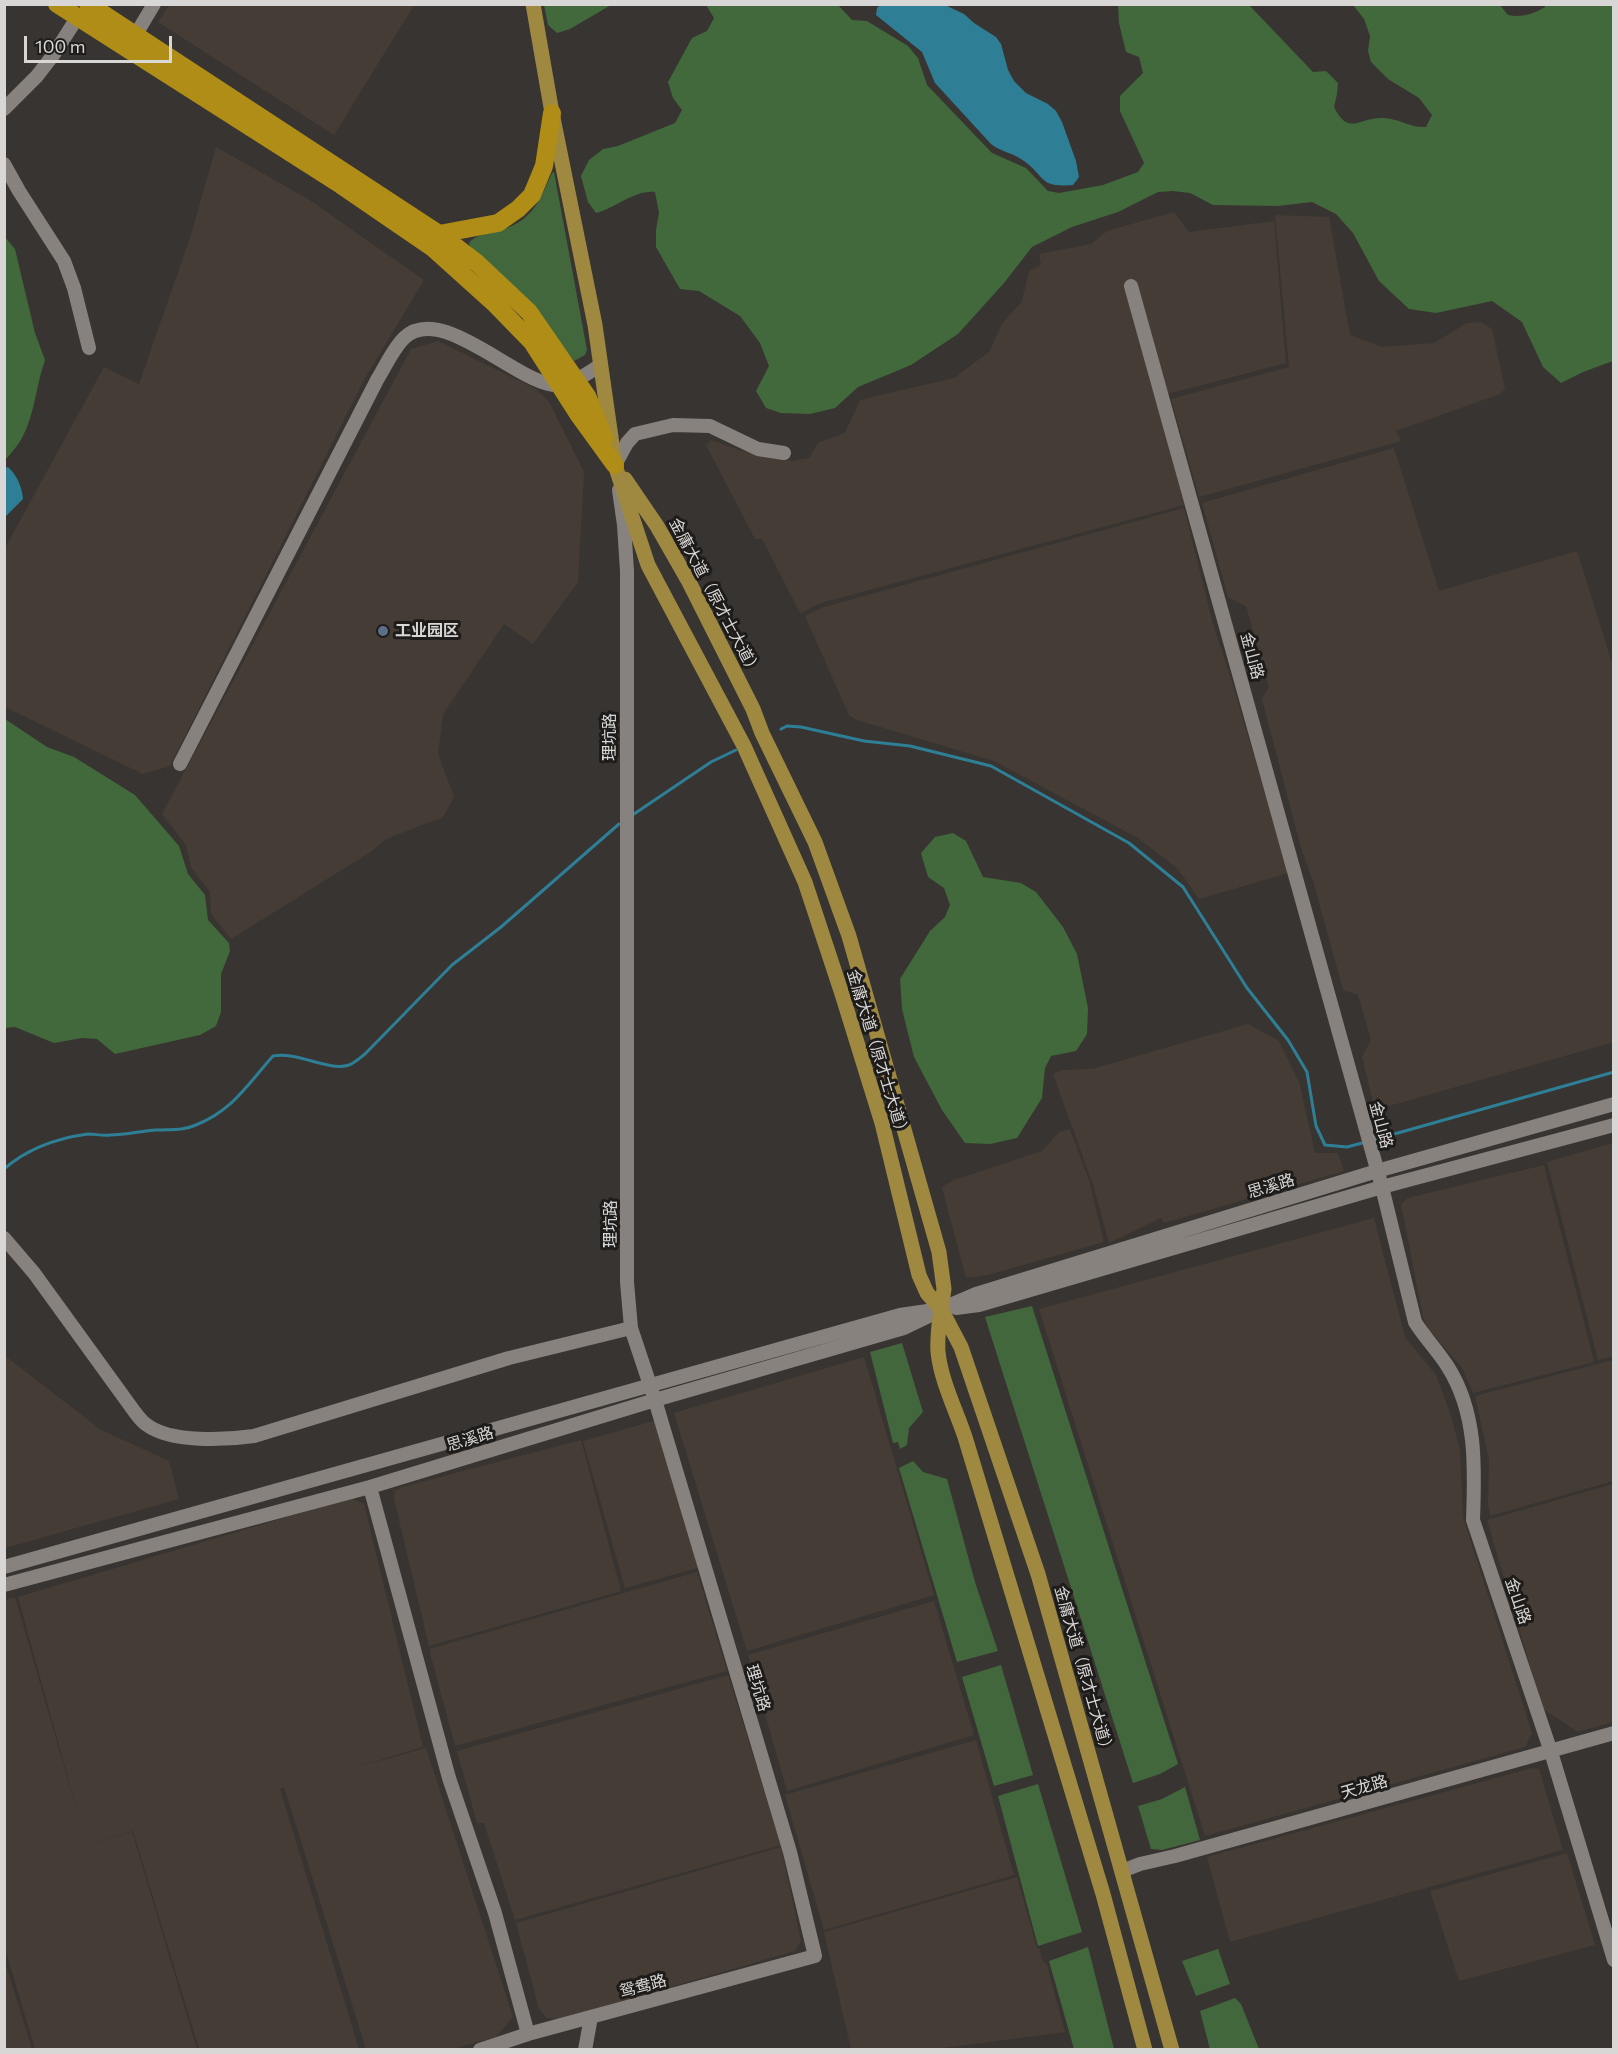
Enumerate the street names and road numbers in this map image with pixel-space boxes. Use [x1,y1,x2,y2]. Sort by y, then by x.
street label: 金庸大道（原才士大道） [665,515,765,679]
street label: 金山路 [1237,630,1267,682]
street label: 理坑路 [600,713,620,761]
street label: 金庸大道（原才士大道） [843,967,913,1141]
street label: 金山路 [1366,1099,1396,1151]
street label: 思溪路 [1245,1170,1297,1202]
street label: 理坑路 [601,1200,621,1248]
street label: 思溪路 [444,1423,496,1455]
street label: 金山路 [1501,1575,1535,1627]
street label: 金庸大道（原才士大道） [1051,1584,1117,1758]
street label: 理坑路 [742,1662,774,1714]
street label: 天龙路 [1338,1771,1390,1803]
street label: 鸳鸯路 [617,1971,669,2001]

